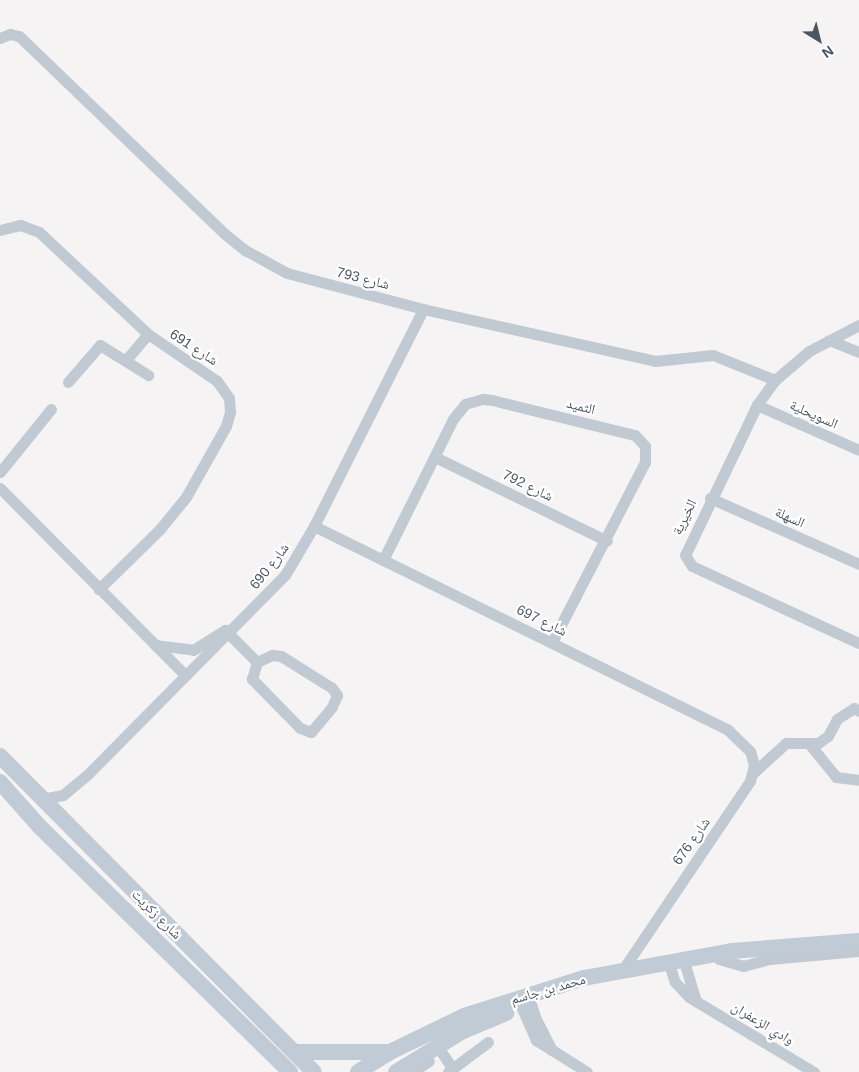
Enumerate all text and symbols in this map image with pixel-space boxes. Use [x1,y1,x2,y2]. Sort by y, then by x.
north arrow [794,15,844,65]
text: N [819,43,837,62]
street label: شارع 793 [335,263,391,293]
street label: شارع 691 [167,325,221,369]
street label: الثميد [565,394,597,418]
street label: السويحلية [787,396,841,432]
street label: شارع 792 [500,466,556,504]
street label: الخيرية [668,496,700,538]
street label: السهلة [773,503,807,531]
street label: شارع 690 [246,540,292,592]
street label: شارع 697 [514,601,570,639]
street label: شارع 676 [669,814,713,868]
street label: شارع زكريت [129,886,185,942]
street label: محمد بن جاسم [509,970,587,1008]
street label: وادي الزعفران [729,998,797,1048]

